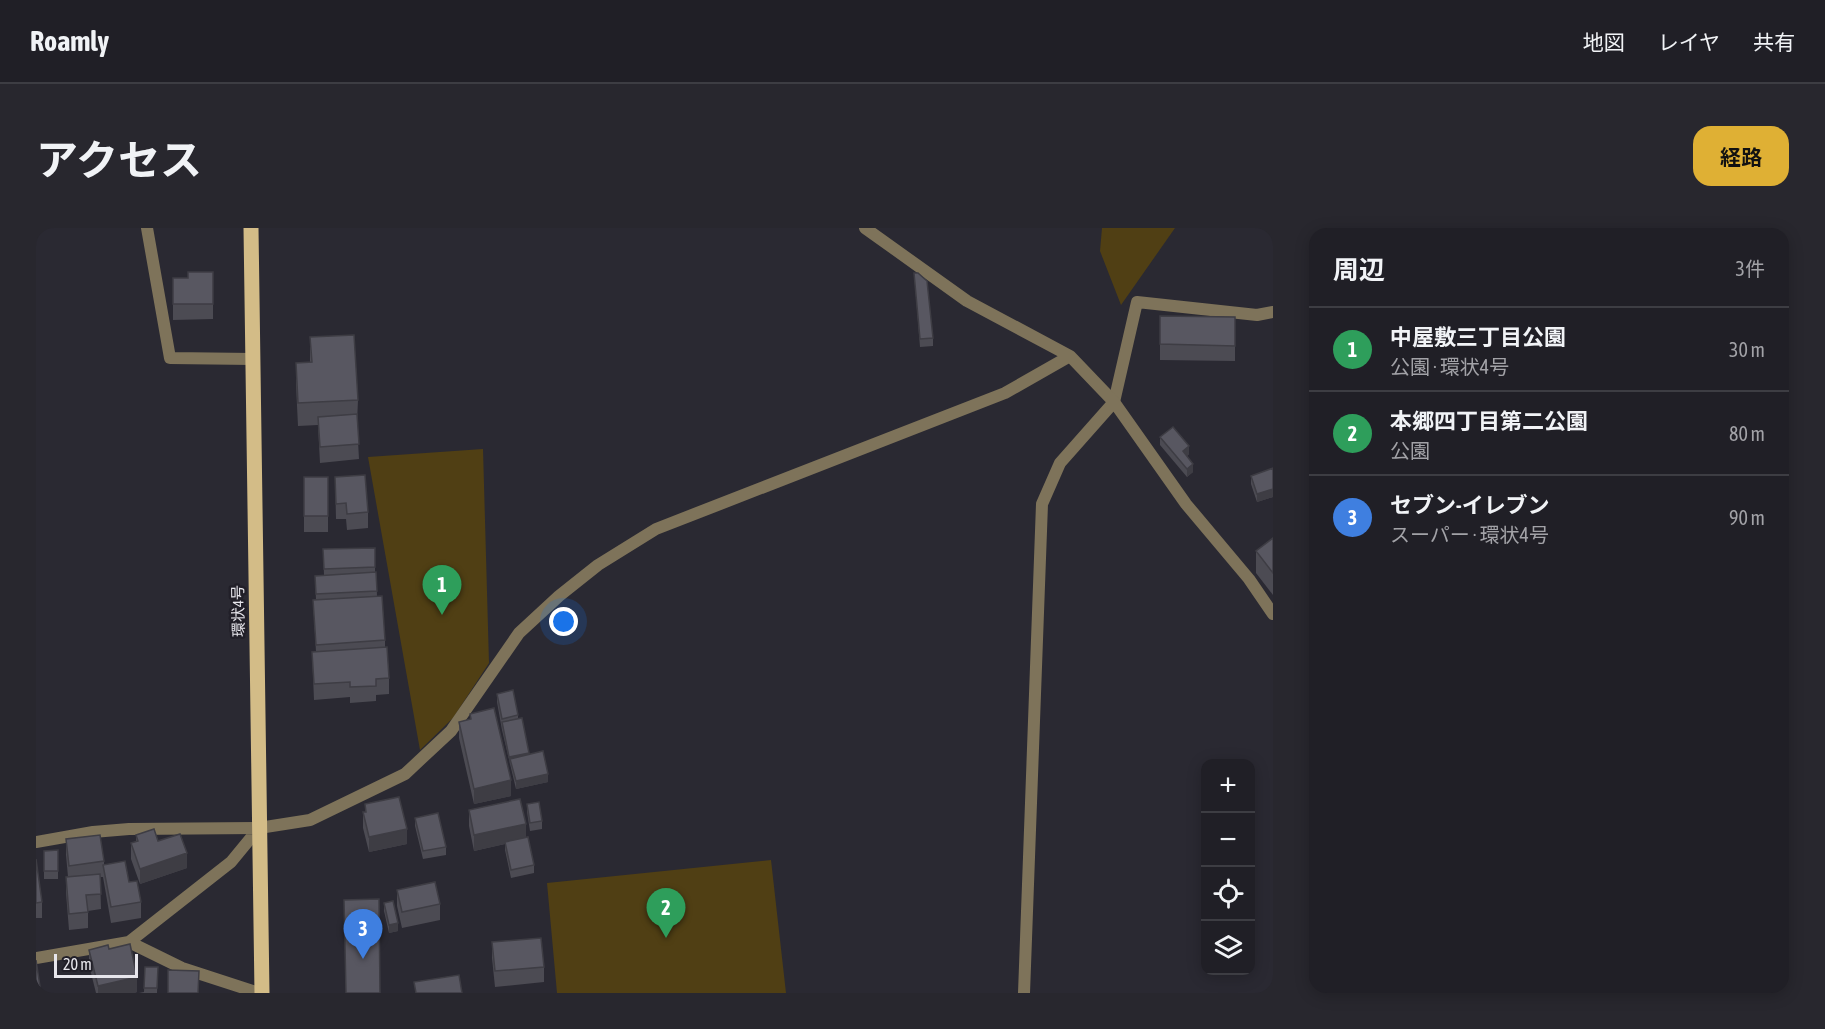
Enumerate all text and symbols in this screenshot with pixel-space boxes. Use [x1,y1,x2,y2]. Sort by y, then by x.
text: Roamly [30,25,109,57]
text: 地図 [1583,30,1625,54]
text: レイヤ [1658,30,1720,54]
text: 共有 [1753,30,1795,54]
button: 経路 [1693,126,1789,186]
text: アクセス [36,136,202,184]
text: 周辺 [1333,255,1385,285]
text: 3件 [1736,257,1765,280]
text: 中屋敷三丁目公園 [1390,324,1566,350]
text: 1 [1348,338,1357,361]
text: 30 m [1729,338,1765,361]
text: 公園 · 環状4号 [1390,355,1509,378]
text: 本郷四丁目第二公園 [1390,408,1588,434]
text: 2 [1348,422,1357,445]
text: 80 m [1729,422,1765,445]
text: 公園 [1390,439,1430,462]
text: セブン-イレブン [1390,492,1550,518]
text: 3 [1348,506,1357,529]
text: 90 m [1729,506,1765,529]
text: スーパー · 環状4号 [1390,523,1549,546]
pin: 1 [422,566,462,615]
street label: 環状4号 [229,585,247,637]
your location [549,607,578,636]
map controls [1201,759,1255,975]
button: + [1201,759,1255,813]
button: − [1201,813,1255,867]
button: locate [1201,867,1255,921]
pin: 2 [646,888,686,938]
pin: 3 [344,910,382,959]
button: layers [1201,921,1255,975]
scale bar [54,951,138,978]
text: 20 m [63,955,92,973]

